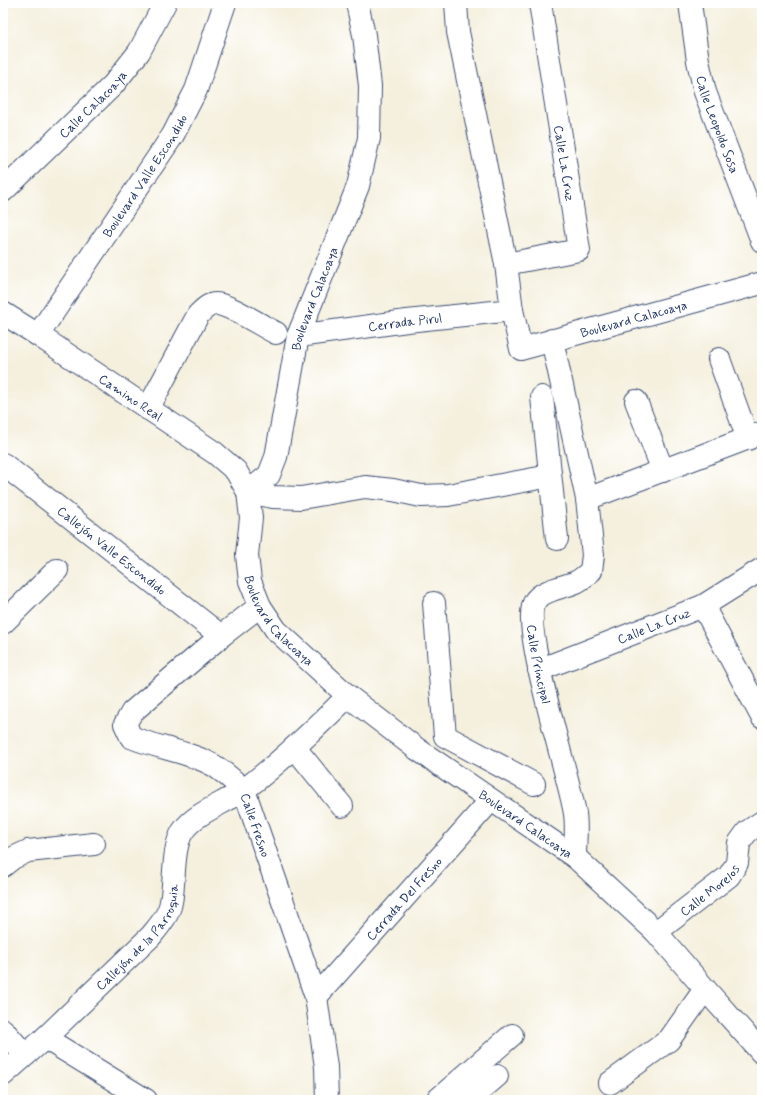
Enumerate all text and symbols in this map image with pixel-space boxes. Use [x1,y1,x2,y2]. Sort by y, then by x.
street label: Calle Calacoaya [56,67,132,143]
street label: Calle Leopoldo Sosa [692,74,742,176]
street label: Boulevard Valle Escondido [99,112,192,241]
street label: Calle La Cruz [549,124,578,203]
street label: Boulevard Calacoaya [289,245,343,352]
street label: Boulevard Calacoaya [579,297,689,342]
street label: Cerrada Pirul [367,310,443,336]
street label: Camino Real [95,371,165,426]
street label: Callejón Valle Escondido [53,503,169,600]
street label: Boulevard Calacoaya [239,575,317,670]
street label: Calle La Cruz [615,605,694,649]
street label: Calle Principal [522,624,554,706]
street label: Boulevard Calacoaya [475,787,575,863]
street label: Calle Fresno [236,791,274,860]
street label: Cerrada Del Fresno [363,854,447,945]
street label: Calle Morelos [677,862,744,921]
street label: Callejón de la Parroquia [93,883,183,995]

